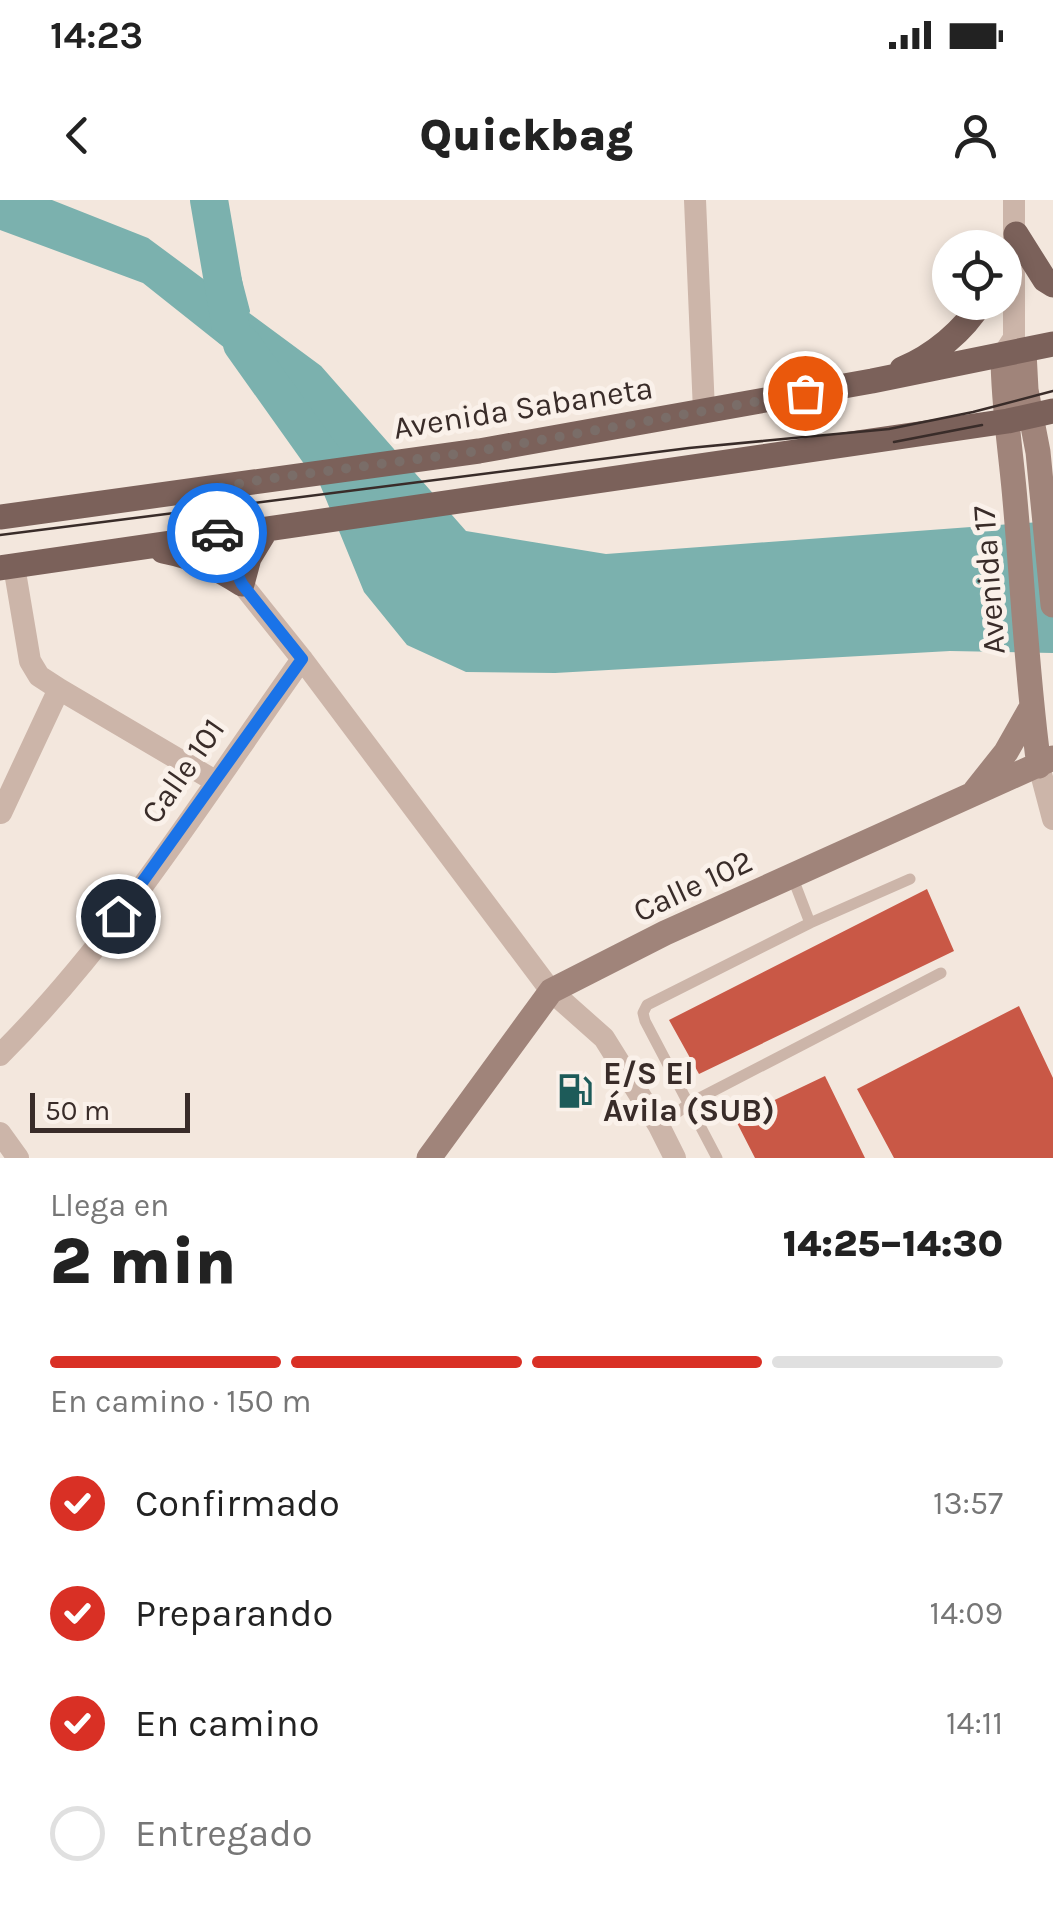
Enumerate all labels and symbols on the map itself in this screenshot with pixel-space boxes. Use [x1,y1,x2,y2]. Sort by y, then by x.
pin [763,351,848,436]
street label: Avenida Sabaneta [391,369,655,447]
courier [167,483,267,583]
street label: Avenida 17 [965,504,1013,656]
street label: Calle 101 [134,712,232,830]
street label: Calle 102 [627,842,759,930]
pin [76,874,161,959]
place label: E/S El Ávila (SUB) [603,1055,775,1129]
fuel station icon: E/S El Ávila (SUB) [556,1072,594,1110]
scale bar [30,1088,190,1133]

